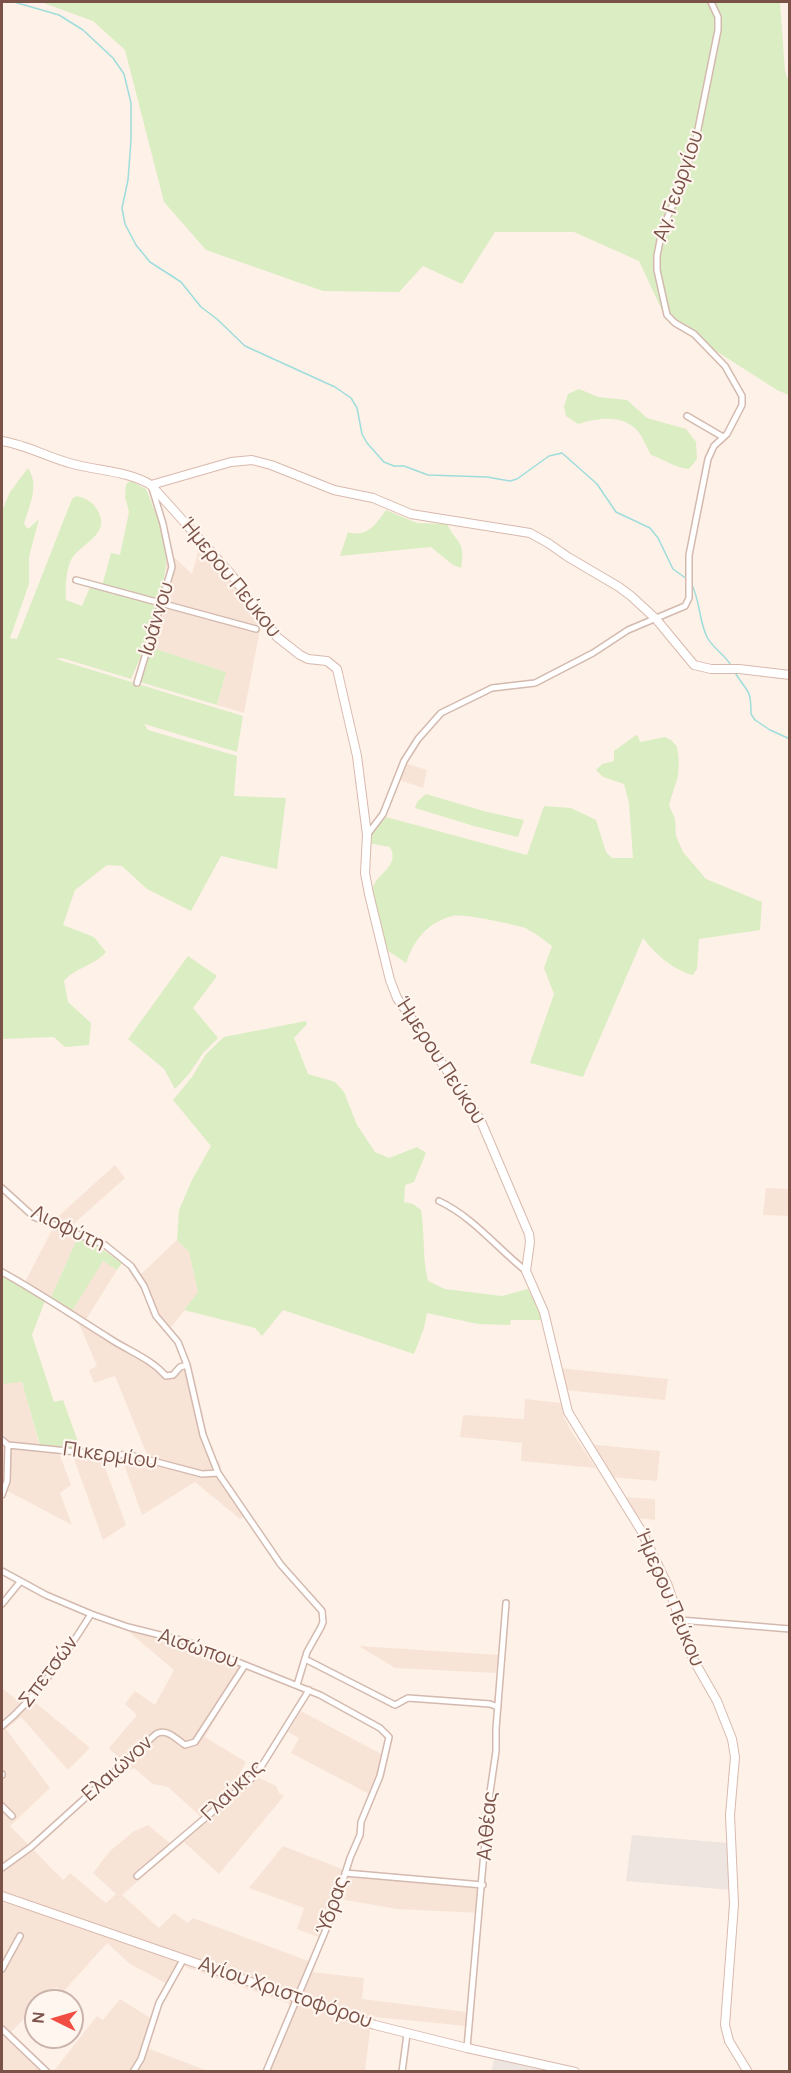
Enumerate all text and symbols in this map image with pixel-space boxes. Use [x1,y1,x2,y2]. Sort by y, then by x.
street label: Αγ. Γεωργίου [649,127,709,245]
street label: Ήμερου Πεύκου [174,513,286,643]
street label: Ιωάννου [134,579,180,659]
street label: Ήμερου Πεύκου [390,993,490,1129]
street label: Λιοφύτη [27,1201,109,1257]
street label: Πικερμίου [61,1438,159,1474]
street label: Ήμερου Πεύκου [629,1526,709,1670]
street label: Αισώπου [155,1624,241,1674]
street label: Σπετσών [14,1632,84,1712]
street label: Ελαιώνον [78,1731,158,1807]
street label: Γλαύκης [197,1756,269,1826]
street label: Αλθέας [473,1790,503,1862]
street label: Ύδρας [312,1874,354,1938]
street label: Αγίου Χριστοφόρου [195,1952,375,2034]
north arrow [24,1989,84,2049]
text: N [27,2011,50,2024]

